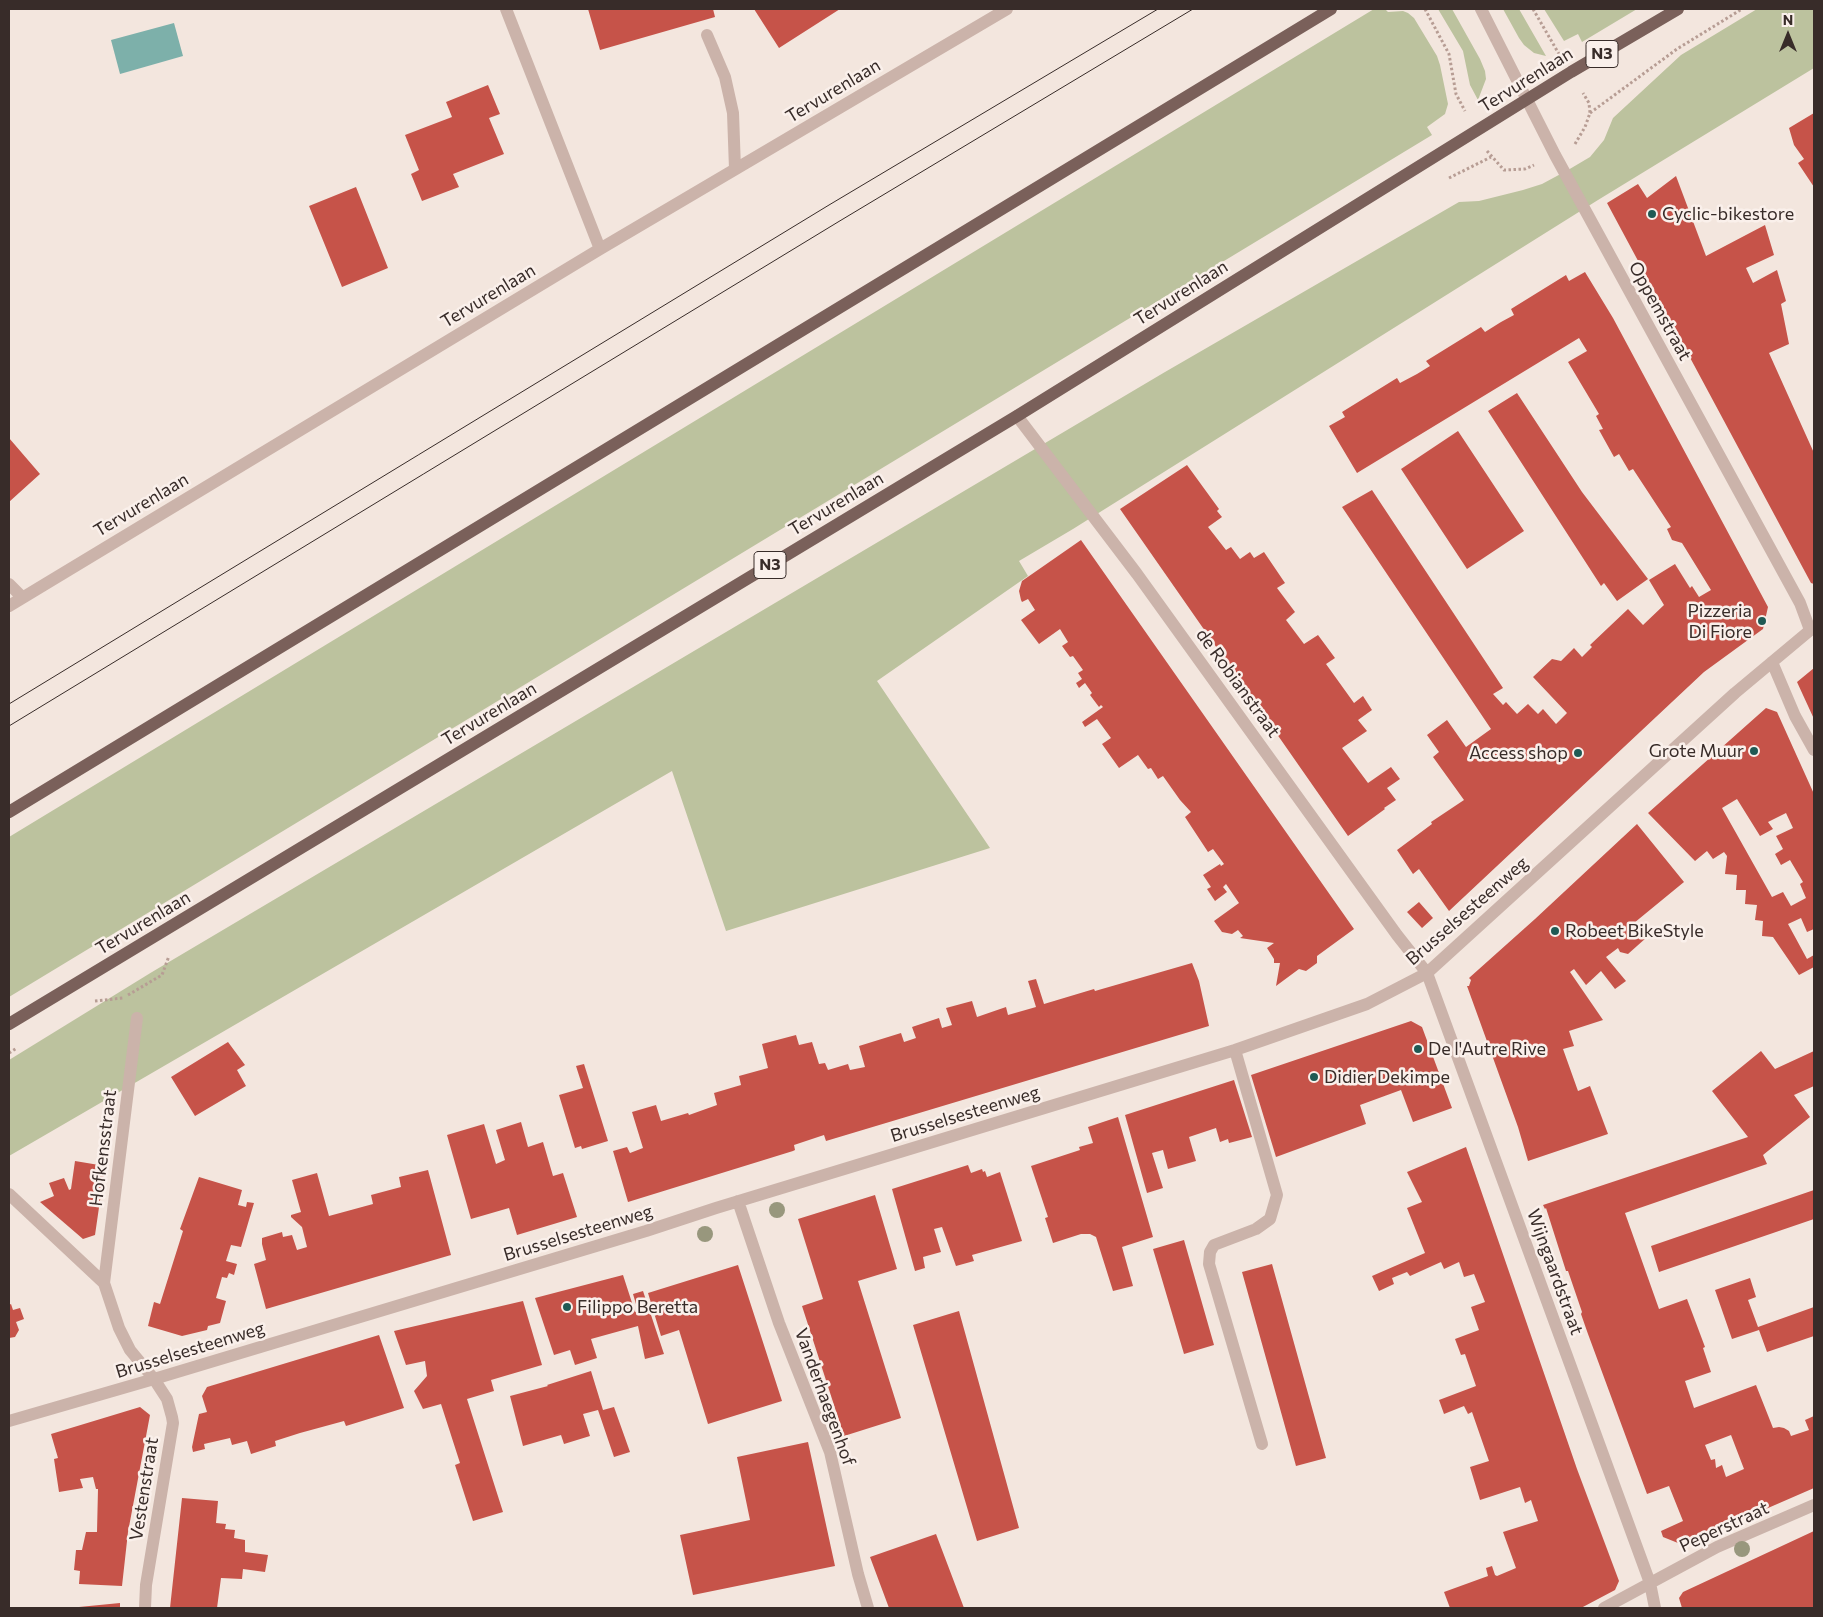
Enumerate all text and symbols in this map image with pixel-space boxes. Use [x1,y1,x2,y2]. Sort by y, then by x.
north arrow [1763,10,1813,60]
text: N [1783,11,1793,28]
road number: N3 [1586,41,1618,68]
street label: Tervurenlaan [1475,43,1577,117]
street label: Tervurenlaan [782,54,884,128]
place label: Cyclic-bikestore [1662,203,1794,225]
marker: Cyclic-bikestore [1646,208,1658,220]
street label: Tervurenlaan [1130,256,1232,330]
street label: Oppemstraat [1624,258,1696,364]
street label: Tervurenlaan [437,259,539,333]
street label: Tervurenlaan [785,467,887,541]
street label: Tervurenlaan [90,468,192,542]
road number: N3 [754,552,786,578]
place label: Pizzeria Di Fiore [1687,600,1752,642]
marker: Pizzeria Di Fiore [1756,615,1768,627]
street label: de Robianstraat [1191,624,1285,742]
street label: Tervurenlaan [438,677,540,751]
place label: Grote Muur [1649,740,1744,762]
place label: Access shop [1469,742,1568,764]
marker: Grote Muur [1748,745,1760,757]
marker: Access shop [1572,747,1584,759]
street label: Brusselsesteenweg [1401,852,1533,970]
street label: Tervurenlaan [92,886,194,960]
place label: Robeet BikeStyle [1565,920,1704,942]
marker: Robeet BikeStyle [1549,925,1561,937]
place label: De l'Autre Rive [1428,1038,1546,1060]
marker: De l'Autre Rive [1412,1043,1424,1055]
place label: Didier Dekimpe [1324,1066,1450,1088]
marker: Didier Dekimpe [1308,1071,1320,1083]
street label: Brusselsesteenweg [888,1081,1042,1147]
street label: Hofkensstraat [85,1088,121,1208]
street label: Brusselsesteenweg [501,1200,655,1266]
street label: Wijngaardstraat [1522,1206,1588,1338]
place label: Filippo Beretta [577,1296,698,1318]
marker: Filippo Beretta [561,1301,573,1313]
street label: Brusselsesteenweg [113,1317,267,1383]
street label: Vanderhaegenhof [790,1325,860,1469]
street label: Vestenstraat [125,1436,163,1542]
street label: Peperstraat [1676,1497,1772,1557]

